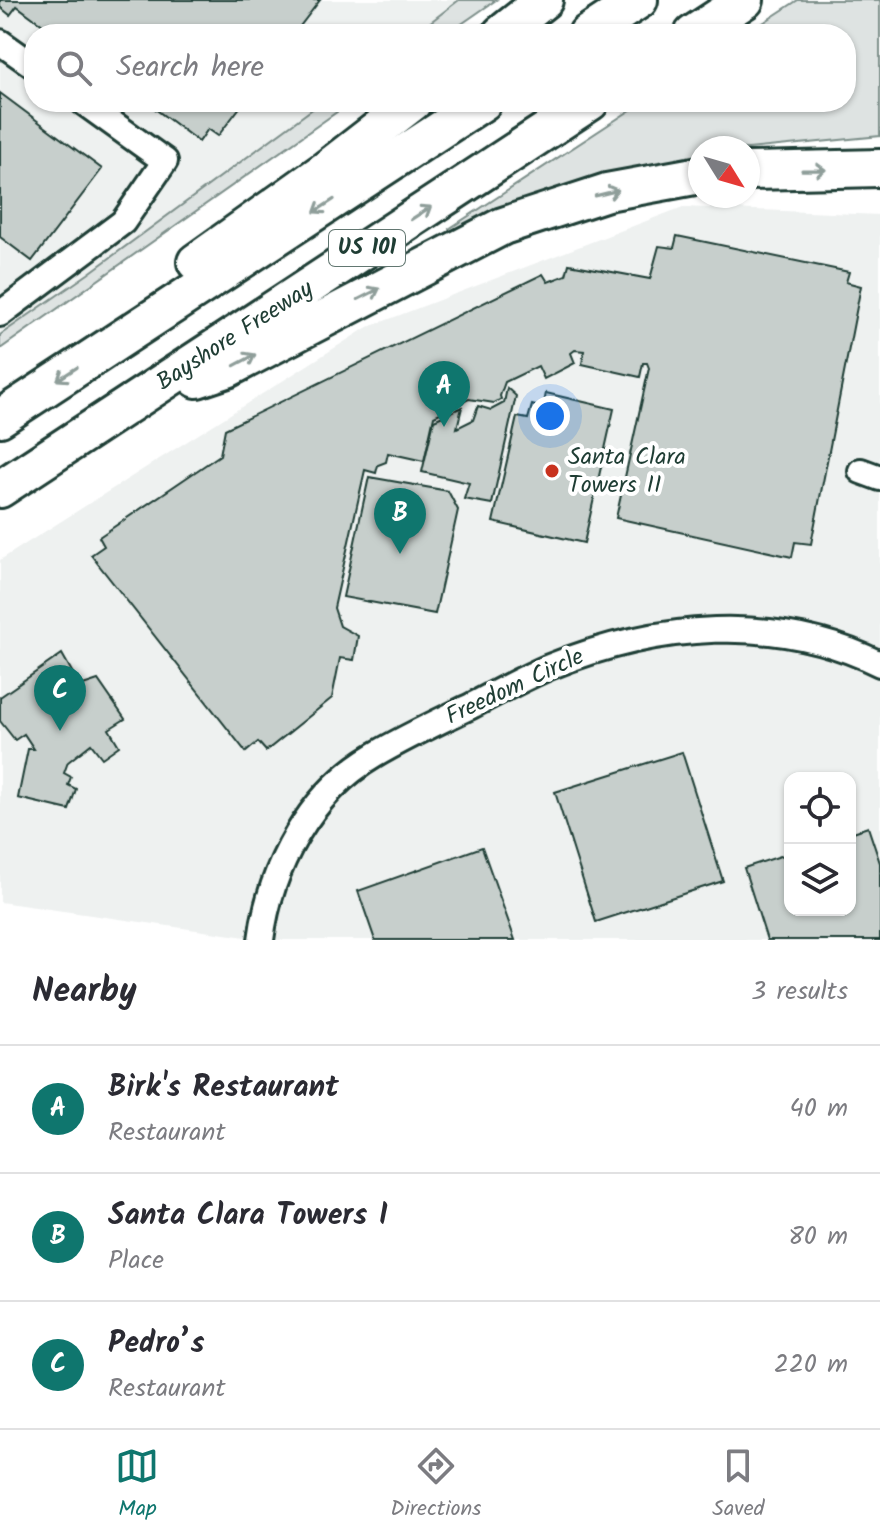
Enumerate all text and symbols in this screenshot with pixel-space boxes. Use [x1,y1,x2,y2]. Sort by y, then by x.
search box [24,24,856,112]
text: Search here [116,44,264,92]
icon: search [52,46,96,90]
north arrow [688,136,760,208]
one-way arrow [800,162,827,177]
one-way arrow [594,184,620,199]
one-way arrow [314,198,336,214]
one-way arrow [409,205,432,221]
road number: US 101 [329,230,405,266]
street label: Bayshore Freeway [149,270,322,402]
one-way arrow [357,286,381,302]
one-way arrow [233,351,256,367]
pin: A [418,361,470,427]
one-way arrow [57,366,79,382]
your location [530,396,570,436]
place label: Santa Clara Towers II [568,438,686,505]
marker: Santa Clara Towers II [543,462,561,480]
pin: B [374,488,426,554]
street label: Freedom Circle [439,638,591,736]
pin: C [34,665,86,731]
map controls [784,772,856,916]
button: locate [784,772,856,844]
button: layers [784,844,856,916]
text: Nearby [32,965,137,1019]
text: 3 results [751,971,848,1013]
text: Birk's Restaurant [108,1064,339,1112]
text: A [50,1088,66,1130]
text: 40 m [790,1088,848,1130]
text: Restaurant [108,1112,225,1154]
text: Santa Clara Towers I [108,1192,388,1240]
text: B [50,1216,66,1258]
text: 80 m [788,1216,848,1258]
text: Place [108,1240,164,1282]
text: Pedro’s [108,1320,204,1368]
text: C [50,1344,66,1386]
text: 220 m [774,1344,848,1386]
text: Restaurant [108,1368,225,1410]
tab: Map [115,1444,159,1527]
tab: Directions [390,1444,482,1527]
tab: Saved [712,1444,765,1527]

